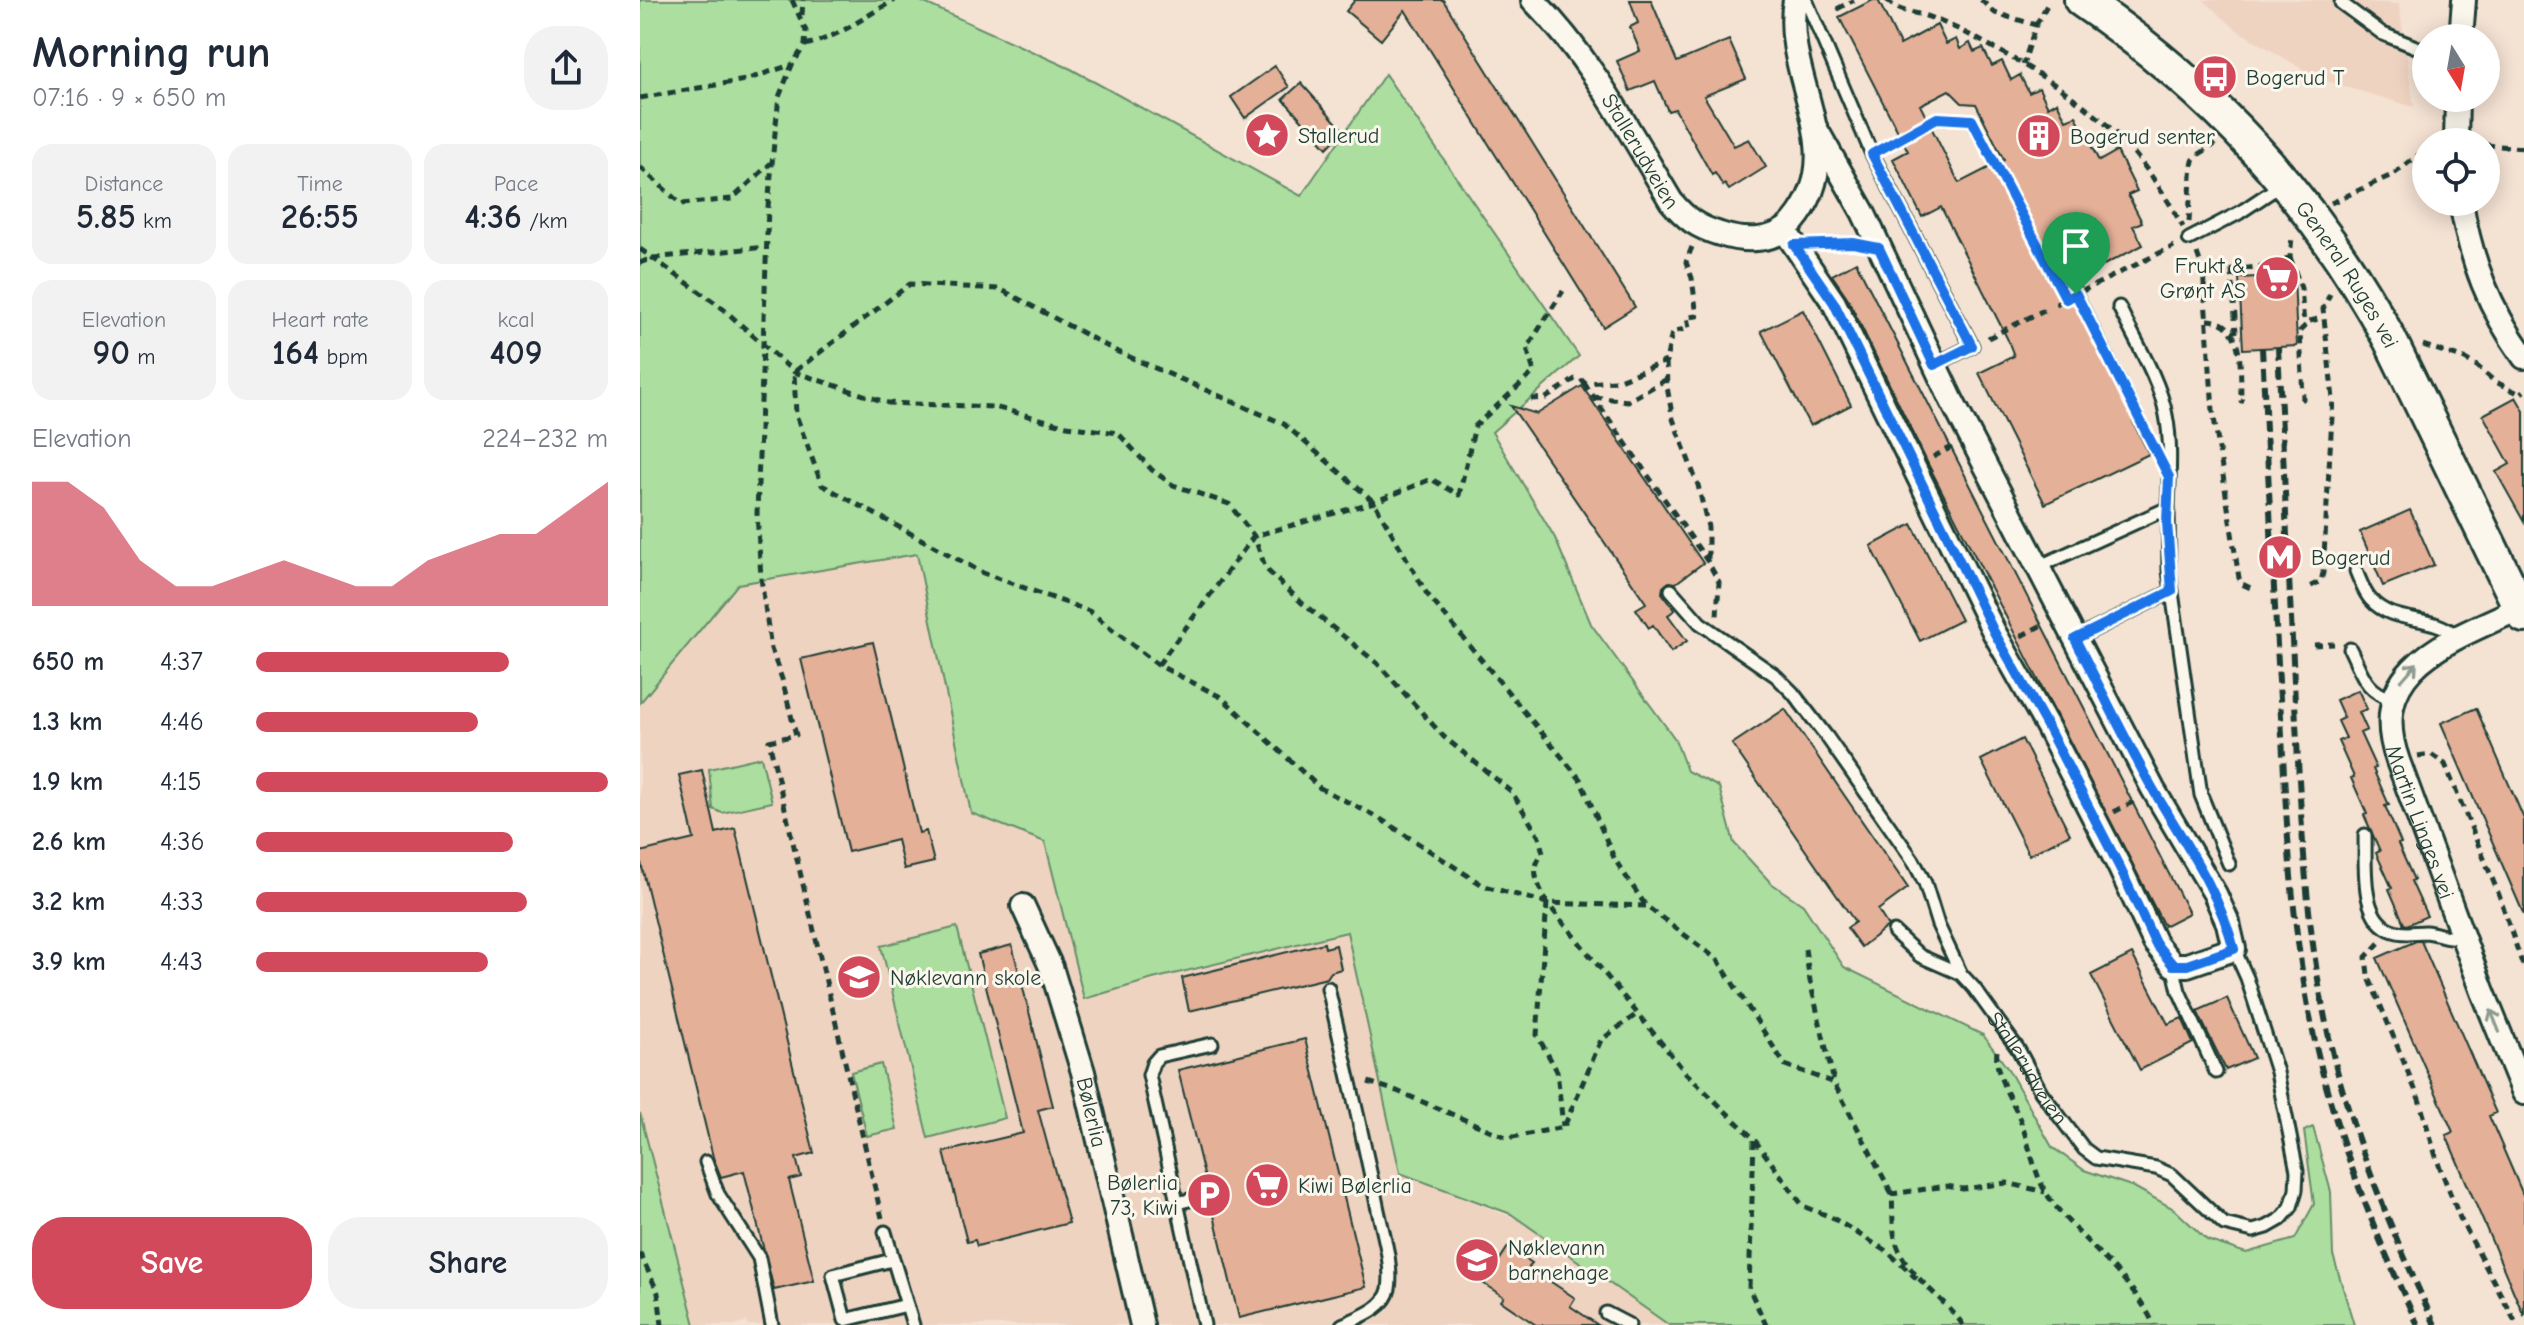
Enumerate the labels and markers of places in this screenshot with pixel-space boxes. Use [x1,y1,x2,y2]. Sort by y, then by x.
bus stop icon: Bogerud T [2191,53,2239,101]
place label: Bogerud T [2246,65,2345,91]
place icon: Stallerud [1243,111,1291,159]
building icon: Bogerud senter [2015,112,2063,160]
place label: Stallerud [1298,123,1379,149]
place label: Bogerud senter [2070,124,2215,150]
pin [2042,212,2110,294]
place label: Frukt & Grønt AS [2160,253,2246,304]
supermarket icon: Frukt & Grønt AS [2253,254,2301,302]
metro station icon: Bogerud [2256,533,2304,581]
place label: Bogerud [2311,545,2391,571]
school or university icon: Nøklevann skole [835,953,883,1001]
place label: Nøklevann skole [890,965,1041,991]
supermarket icon: Kiwi Bølerlia [1243,1161,1291,1209]
place label: Bølerlia 73, Kiwi [1107,1170,1178,1221]
parking icon: Bølerlia 73, Kiwi [1185,1171,1233,1219]
place label: Kiwi Bølerlia [1298,1173,1412,1199]
place label: Nøklevann barnehage [1508,1235,1609,1286]
school or university icon: Nøklevann barnehage [1453,1236,1501,1284]

